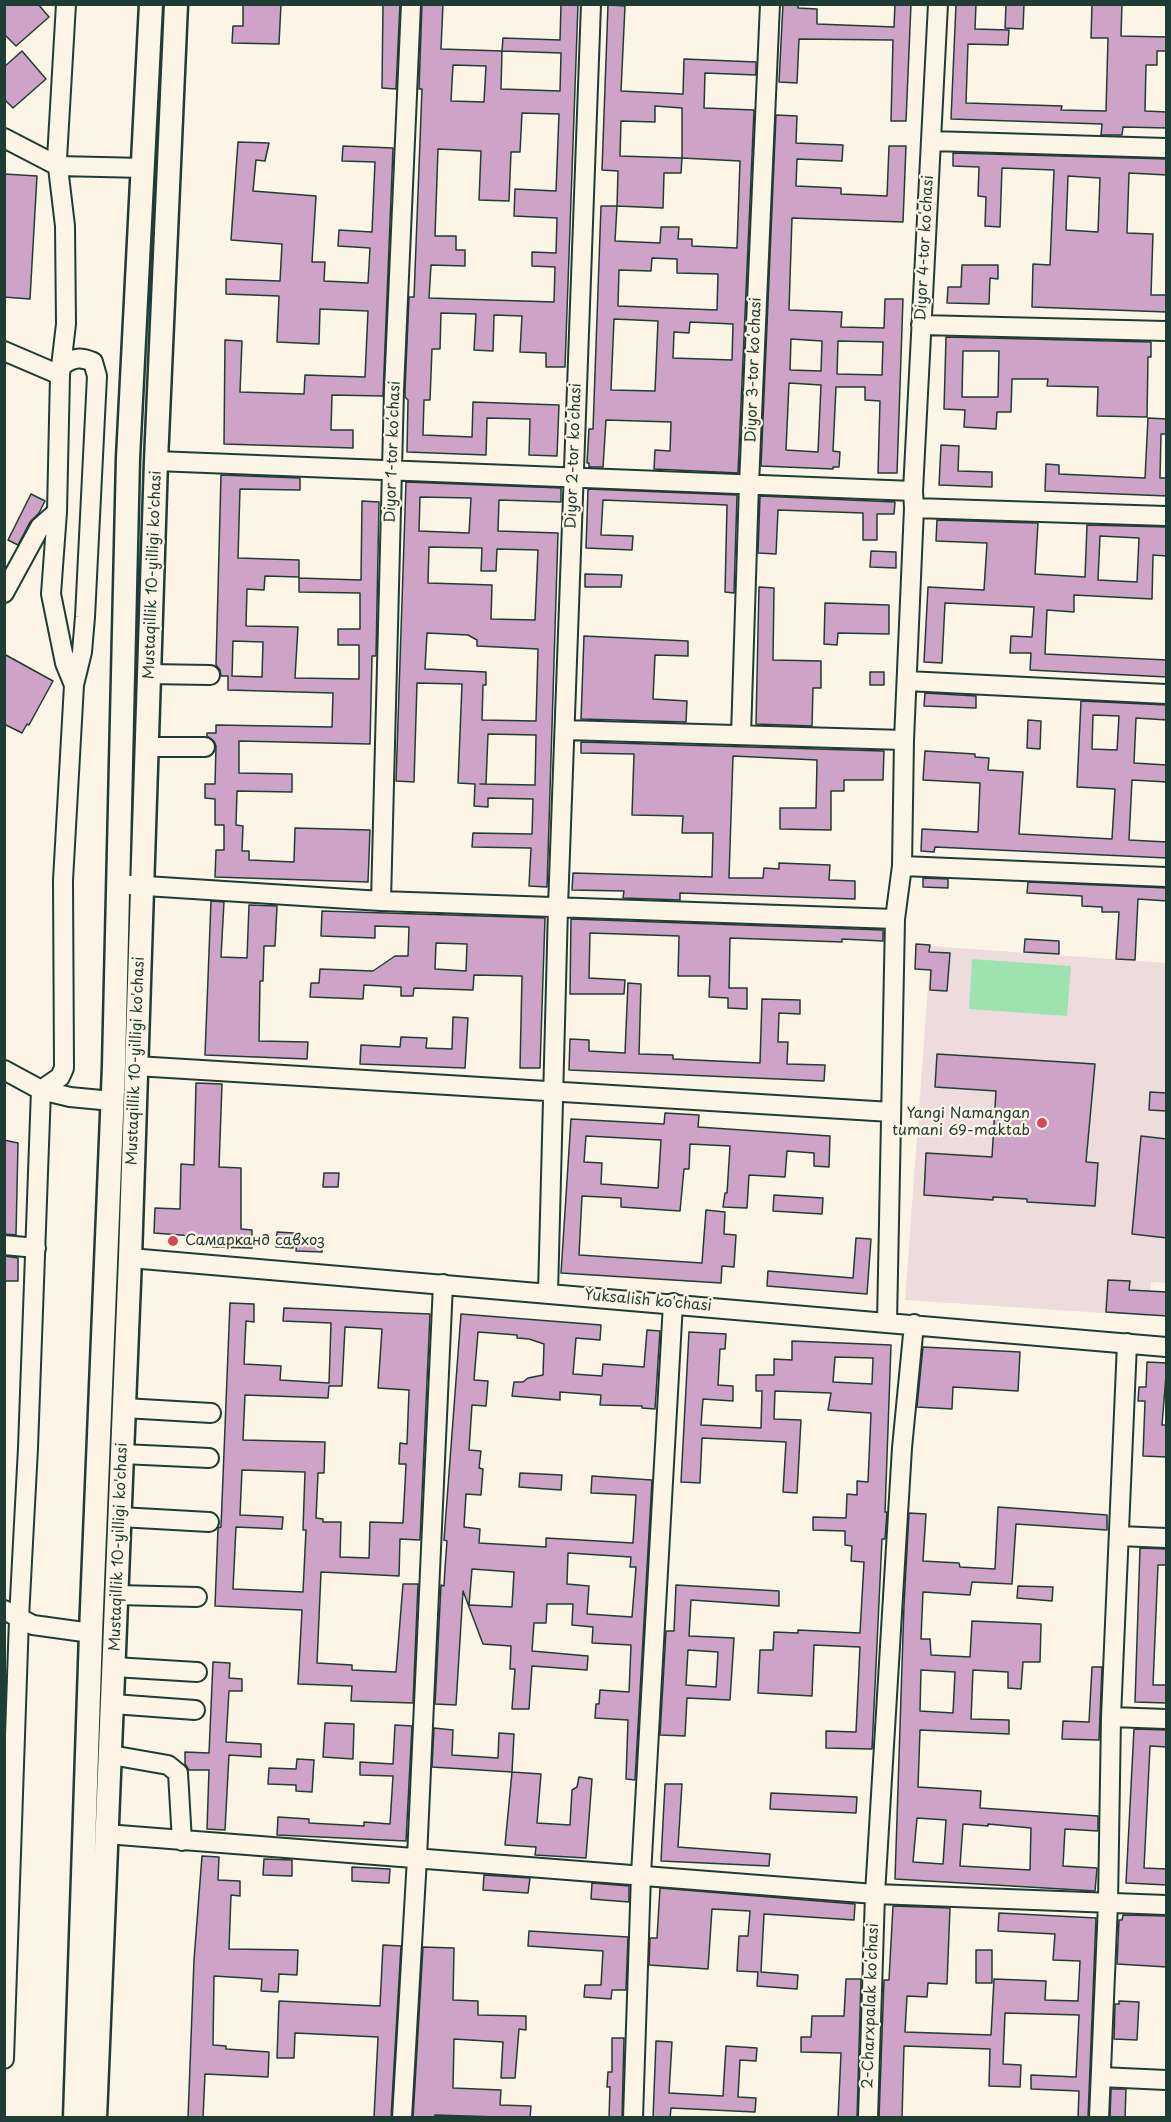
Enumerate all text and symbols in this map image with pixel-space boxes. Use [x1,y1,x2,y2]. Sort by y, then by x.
street label: Diyor 4-tor koʻchasi [912,175,938,321]
street label: Diyor 3-tor koʻchasi [742,297,766,443]
street label: Diyor 1-tor koʻchasi [382,380,404,524]
street label: Diyor 2-tor koʻchasi [562,383,586,529]
street label: Mustaqillik 10-yilligi ko'chasi [140,470,166,680]
street label: Mustaqillik 10-yilligi ko'chasi [123,956,149,1166]
place label: Yangi Namangan tumani 69-maktab [892,1105,1030,1140]
marker: Yangi Namangan tumani 69-maktab [1035,1116,1049,1130]
place label: Самарканд савхоз [185,1232,325,1250]
marker: Самарканд савхоз [166,1234,180,1248]
street label: Yuksalish ko'chasi [584,1286,712,1316]
street label: Mustaqillik 10-yilligi ko'chasi [106,1442,132,1652]
street label: 2-Charxpalak koʻchasi [859,1923,883,2089]

